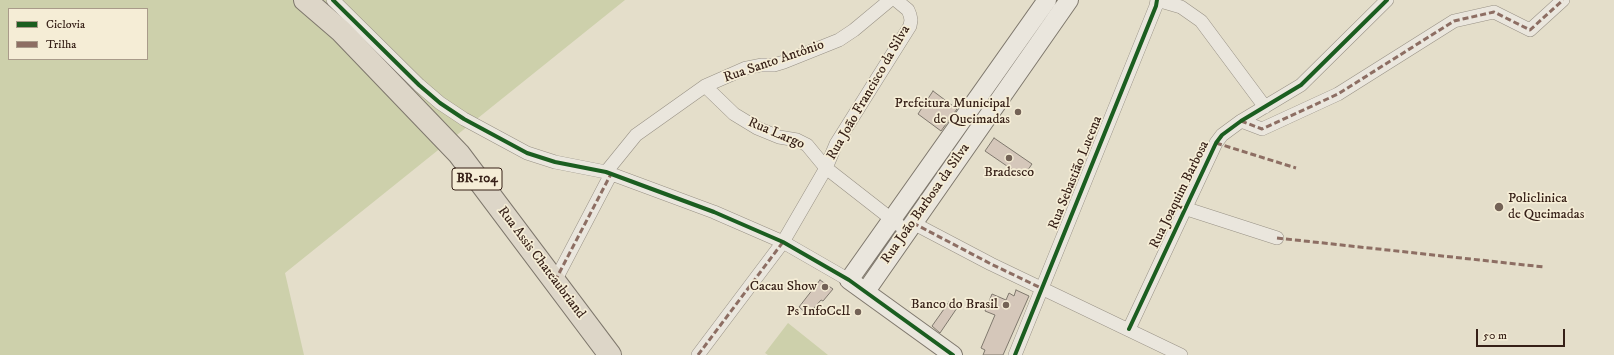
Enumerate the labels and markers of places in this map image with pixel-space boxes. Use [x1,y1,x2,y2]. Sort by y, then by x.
place label: Prefeitura Municipal de Queimadas [895,96,1010,128]
marker: Prefeitura Municipal de Queimadas [1013,107,1023,117]
marker: Bradesco [1004,153,1014,163]
place label: Bradesco [984,165,1034,181]
place label: Policlinica de Queimadas [1508,191,1584,224]
marker: Policlinica de Queimadas [1493,201,1505,213]
place label: Cacau Show [750,279,817,295]
marker: Cacau Show [820,282,830,292]
place label: Banco do Brasil [911,297,998,313]
marker: Banco do Brasil [1001,300,1011,310]
place label: Ps InfoCell [787,304,850,320]
marker: Ps InfoCell [853,307,863,317]

